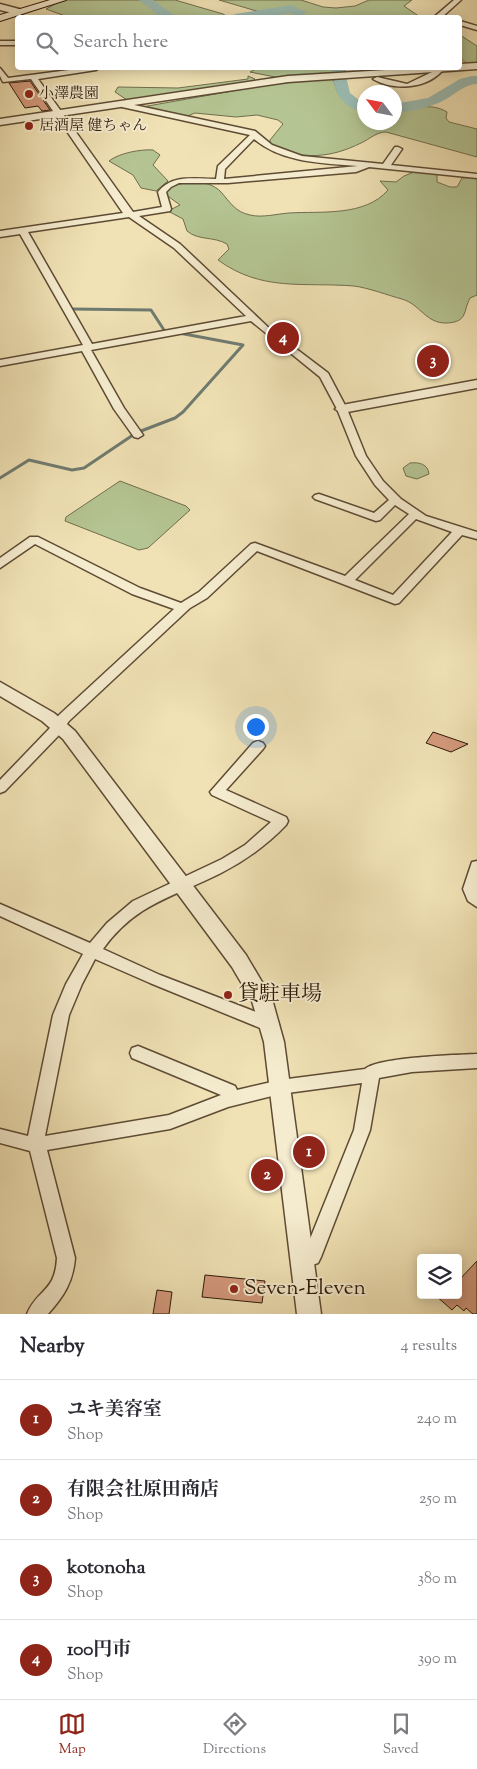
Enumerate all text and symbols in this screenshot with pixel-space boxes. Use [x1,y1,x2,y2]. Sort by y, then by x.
search box [15,15,462,70]
icon: search [33,29,61,57]
text: Search here [73,29,168,56]
place label: 小澤農園 [39,84,99,105]
north arrow [357,85,402,130]
marker: 小澤農園 [23,88,35,100]
place label: 居酒屋 健ちゃん [39,116,147,137]
marker: 居酒屋 健ちゃん [23,120,35,132]
pin: 4 [267,319,299,357]
pin: 3 [417,342,449,380]
your location [243,714,269,740]
place label: 貸駐車場 [238,980,322,1010]
marker: 貸駐車場 [222,989,234,1001]
pin: 1 [293,1133,325,1171]
pin: 2 [251,1156,283,1194]
map controls [417,1254,462,1299]
button: layers [417,1254,462,1299]
place label: Seven-Eleven [244,1274,366,1304]
marker: Seven-Eleven [228,1283,240,1295]
text: Nearby [20,1332,85,1362]
text: 4 results [401,1335,457,1358]
text: ユキ美容室 [67,1397,162,1424]
text: 1 [33,1408,39,1431]
text: 240 m [416,1408,457,1431]
text: Shop [67,1424,103,1447]
text: 有限会社原田商店 [67,1477,219,1504]
text: 2 [32,1488,40,1511]
text: 250 m [419,1488,457,1511]
text: Shop [67,1504,103,1527]
text: kotonoha [67,1555,145,1582]
text: 3 [33,1568,39,1591]
text: 380 m [417,1568,457,1591]
text: Shop [67,1582,103,1605]
text: 100円市 [67,1637,131,1664]
text: 4 [32,1648,40,1671]
text: 390 m [418,1648,457,1671]
text: Shop [67,1664,103,1687]
tab: Map [58,1710,86,1760]
tab: Directions [203,1710,266,1760]
tab: Saved [383,1710,419,1760]

